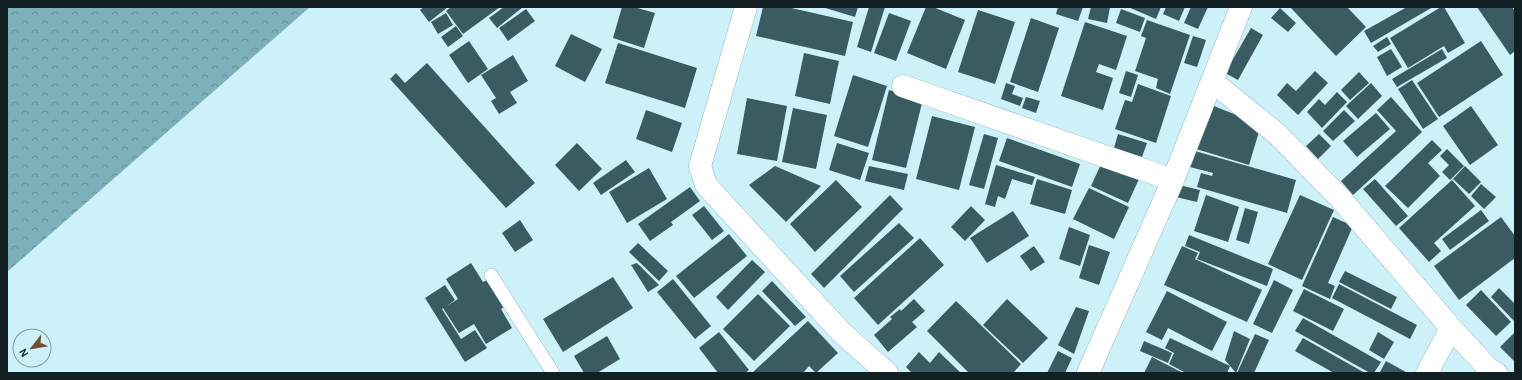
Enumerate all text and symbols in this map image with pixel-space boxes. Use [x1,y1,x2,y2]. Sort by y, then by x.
north arrow [12,328,52,368]
text: N [17,347,31,359]

